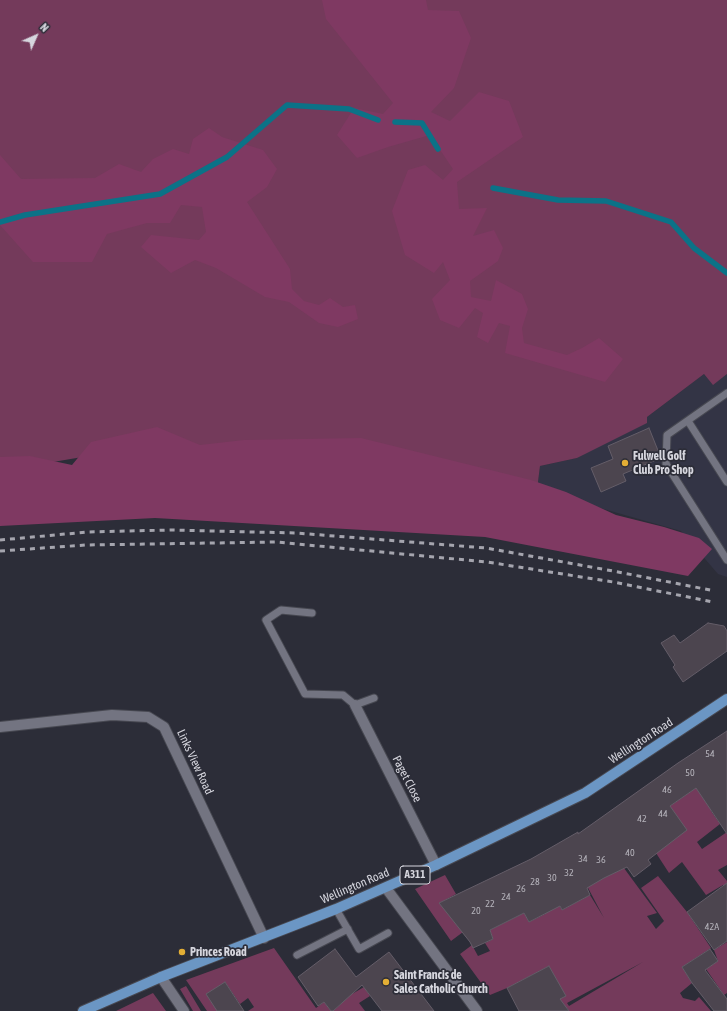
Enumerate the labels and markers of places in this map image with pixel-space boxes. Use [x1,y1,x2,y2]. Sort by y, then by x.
place label: Fulwell Golf Club Pro Shop [633,449,694,477]
marker: Fulwell Golf Club Pro Shop [620,458,630,468]
place label: Princes Road [190,945,247,959]
marker: Princes Road [177,947,187,957]
place label: Saint Francis de Sales Catholic Church [394,968,488,996]
marker: Saint Francis de Sales Catholic Church [381,977,391,987]

